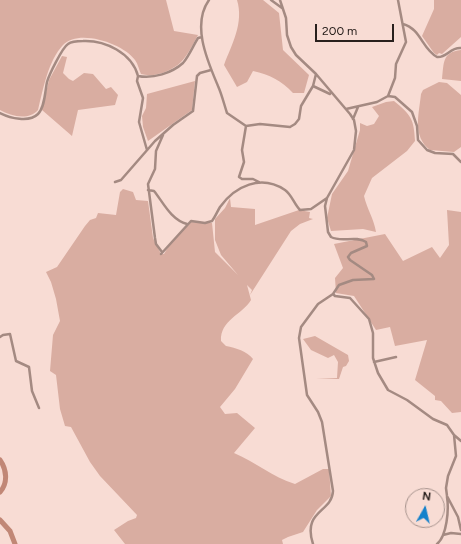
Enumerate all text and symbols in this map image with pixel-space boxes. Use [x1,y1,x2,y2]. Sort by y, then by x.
scale bar [317,16,396,42]
text: 200 m [322,24,357,38]
north arrow [405,488,445,528]
text: N [421,490,432,504]

